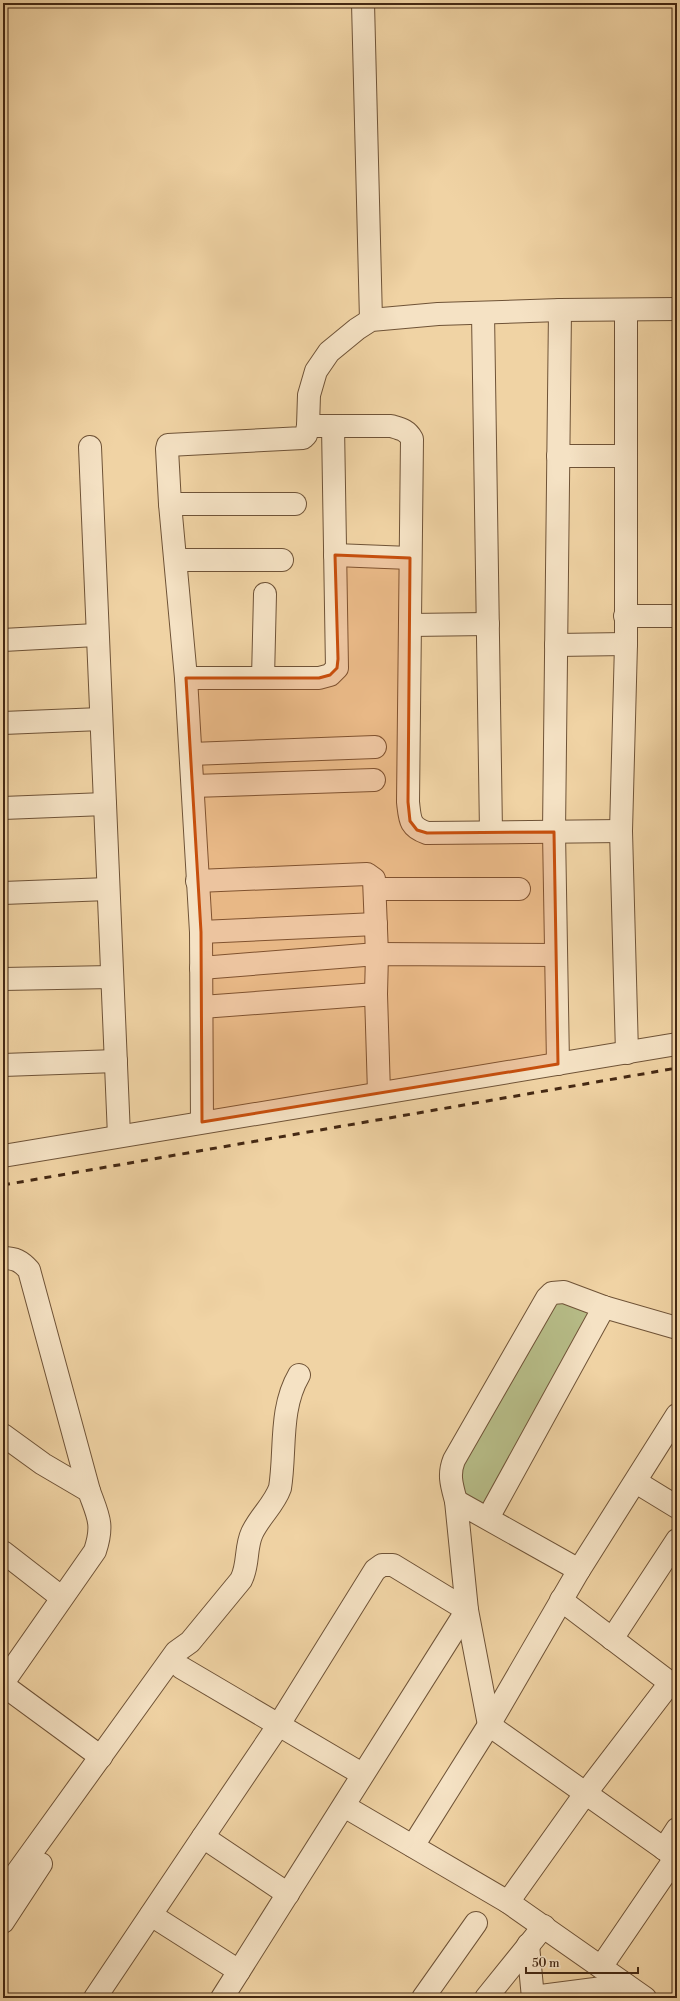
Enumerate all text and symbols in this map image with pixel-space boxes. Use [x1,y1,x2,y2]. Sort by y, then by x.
scale bar [526,1949,638,1975]
text: 50 m [532,1956,560,1971]

